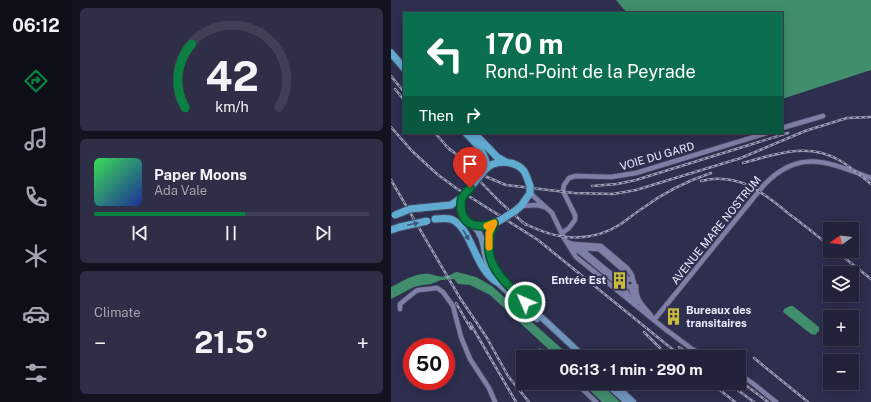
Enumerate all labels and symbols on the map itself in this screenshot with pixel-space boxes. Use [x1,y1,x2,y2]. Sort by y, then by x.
street label: VOIE DU GARD [618,140,696,172]
pin [453,147,487,188]
street label: AVENUE MARE NOSTRUM [669,174,763,286]
one-way arrow [407,221,420,227]
north arrow [823,222,859,258]
one-way arrow [462,229,469,241]
building icon: Entrée Est [609,270,629,290]
place label: Entrée Est [551,274,606,286]
position arrow [504,281,546,323]
place label: Bureaux des transitaires [686,304,752,329]
building icon: Bureaux des transitaires [663,306,683,326]
speed limit sign: 50 [403,338,455,390]

